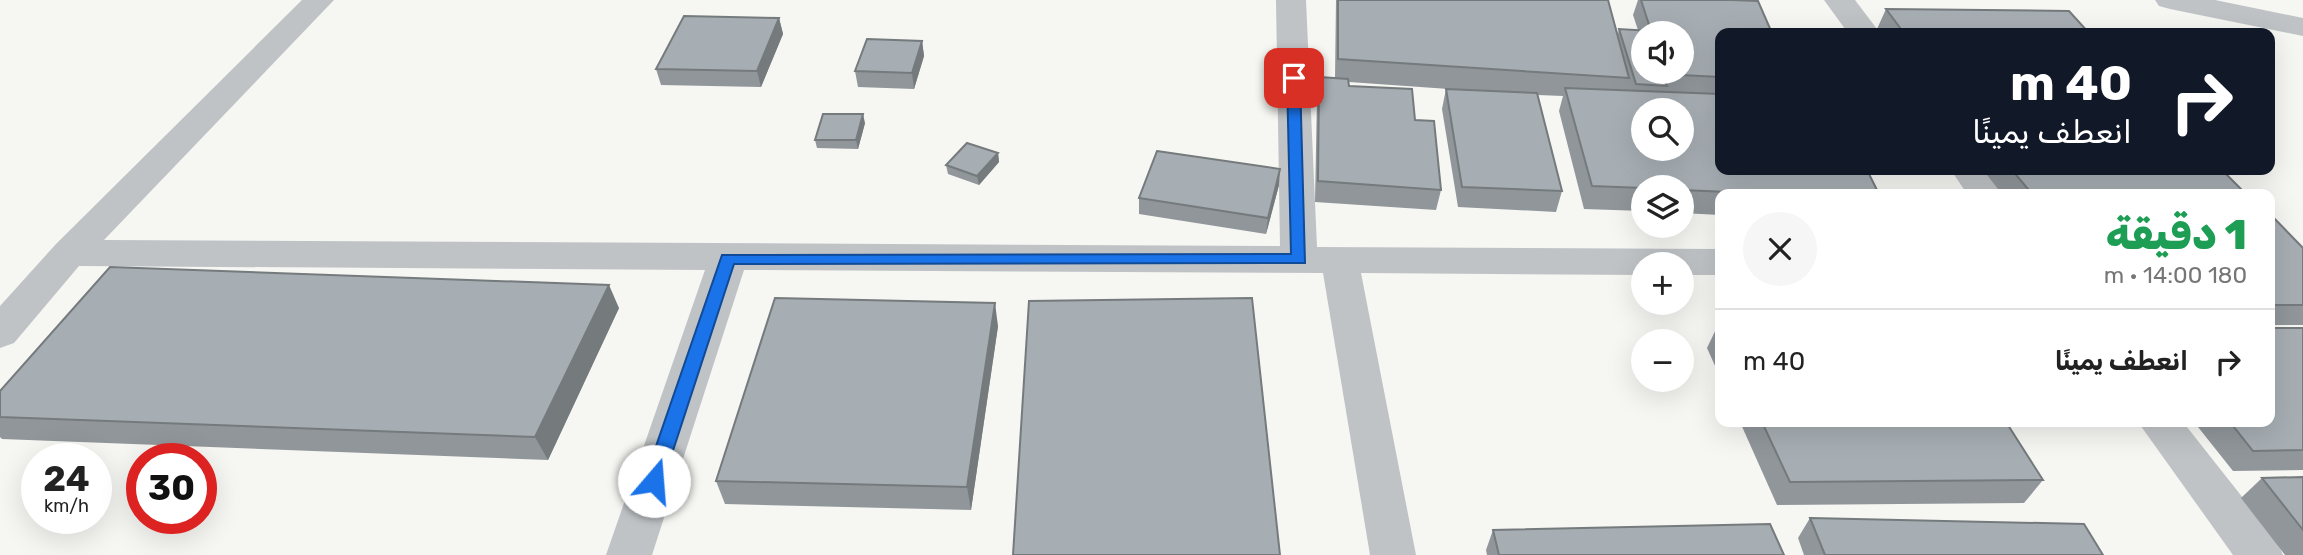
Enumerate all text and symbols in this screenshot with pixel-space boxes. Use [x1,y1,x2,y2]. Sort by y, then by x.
map controls [1631,21,1694,392]
button: sound [1631,21,1694,84]
pin [1264,48,1324,108]
text: 40 m [2010,54,2132,112]
icon: right [2156,56,2247,147]
icon: arrive [1275,59,1313,97]
button: search [1631,98,1694,161]
text: انعطف يمينًا [1972,113,2132,151]
button: layers [1631,175,1694,238]
text: 1 دقيقة [2106,210,2247,260]
button: close [1743,212,1817,286]
button: + [1631,252,1694,315]
text: 180 m · 14:00 [2104,261,2247,289]
button: − [1631,329,1694,392]
icon: right [2209,343,2247,381]
text: 40 m [1743,346,1805,377]
text: انعطف يمينًا [2055,346,2188,377]
speed limit sign: 30 [126,443,217,534]
position arrow [617,444,691,518]
text: 24 [43,458,90,500]
text: km/h [44,495,89,517]

